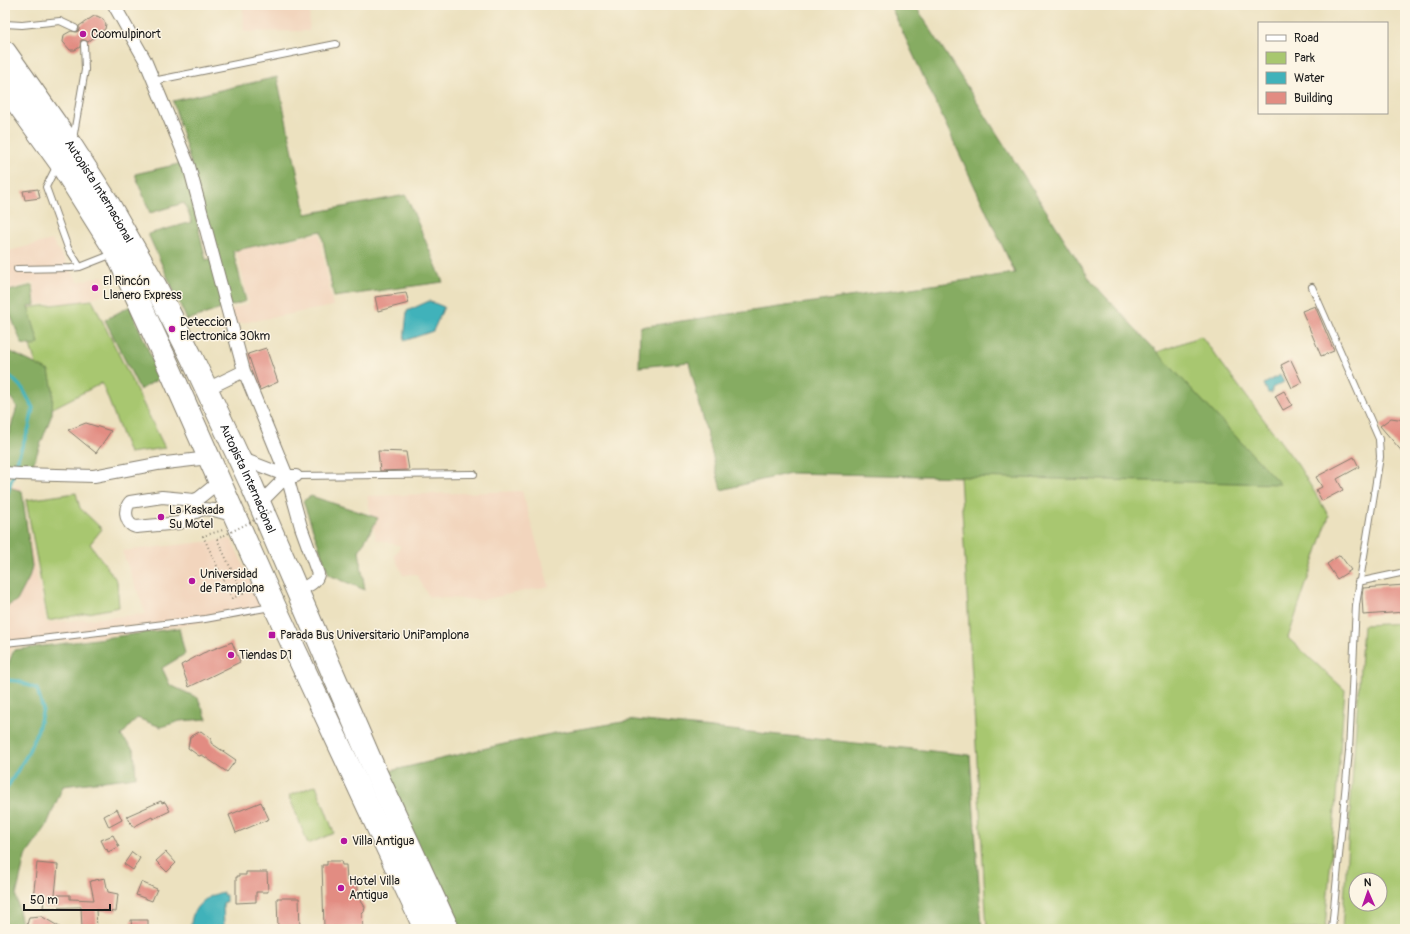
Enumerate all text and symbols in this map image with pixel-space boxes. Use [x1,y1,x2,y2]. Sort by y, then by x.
legend [1258,22,1388,114]
place label: Coomulpinort [91,27,161,42]
marker: Coomulpinort [78,29,88,39]
text: Road [1294,31,1319,46]
text: Park [1294,51,1315,66]
text: Water [1294,71,1325,86]
text: Building [1294,91,1333,106]
street label: Autopista Internacional [62,137,137,245]
place label: El Rincón Llanero Express [103,274,182,303]
marker: El Rincón Llanero Express [90,283,100,293]
place label: Deteccion Electronica 30km [180,315,270,344]
marker: Deteccion Electronica 30km [167,324,177,334]
street label: Autopista Internacional [216,421,279,536]
place label: La Kaskada Su Motel [169,503,225,532]
marker: La Kaskada Su Motel [156,512,166,522]
place label: Universidad de Pamplona [200,567,265,596]
marker: Universidad de Pamplona [187,576,197,586]
place label: Parada Bus Universitario UniPamplona [280,628,470,643]
marker: Parada Bus Universitario UniPamplona [267,630,277,640]
place label: Tiendas D1 [239,648,292,663]
marker: Tiendas D1 [226,650,236,660]
place label: Villa Antigua [352,834,415,849]
marker: Villa Antigua [339,836,349,846]
north arrow [1348,872,1388,912]
place label: Hotel Villa Antigua [349,874,400,903]
text: N [1364,876,1372,889]
marker: Hotel Villa Antigua [336,883,346,893]
scale bar [24,886,110,912]
text: 50 m [30,893,58,908]

